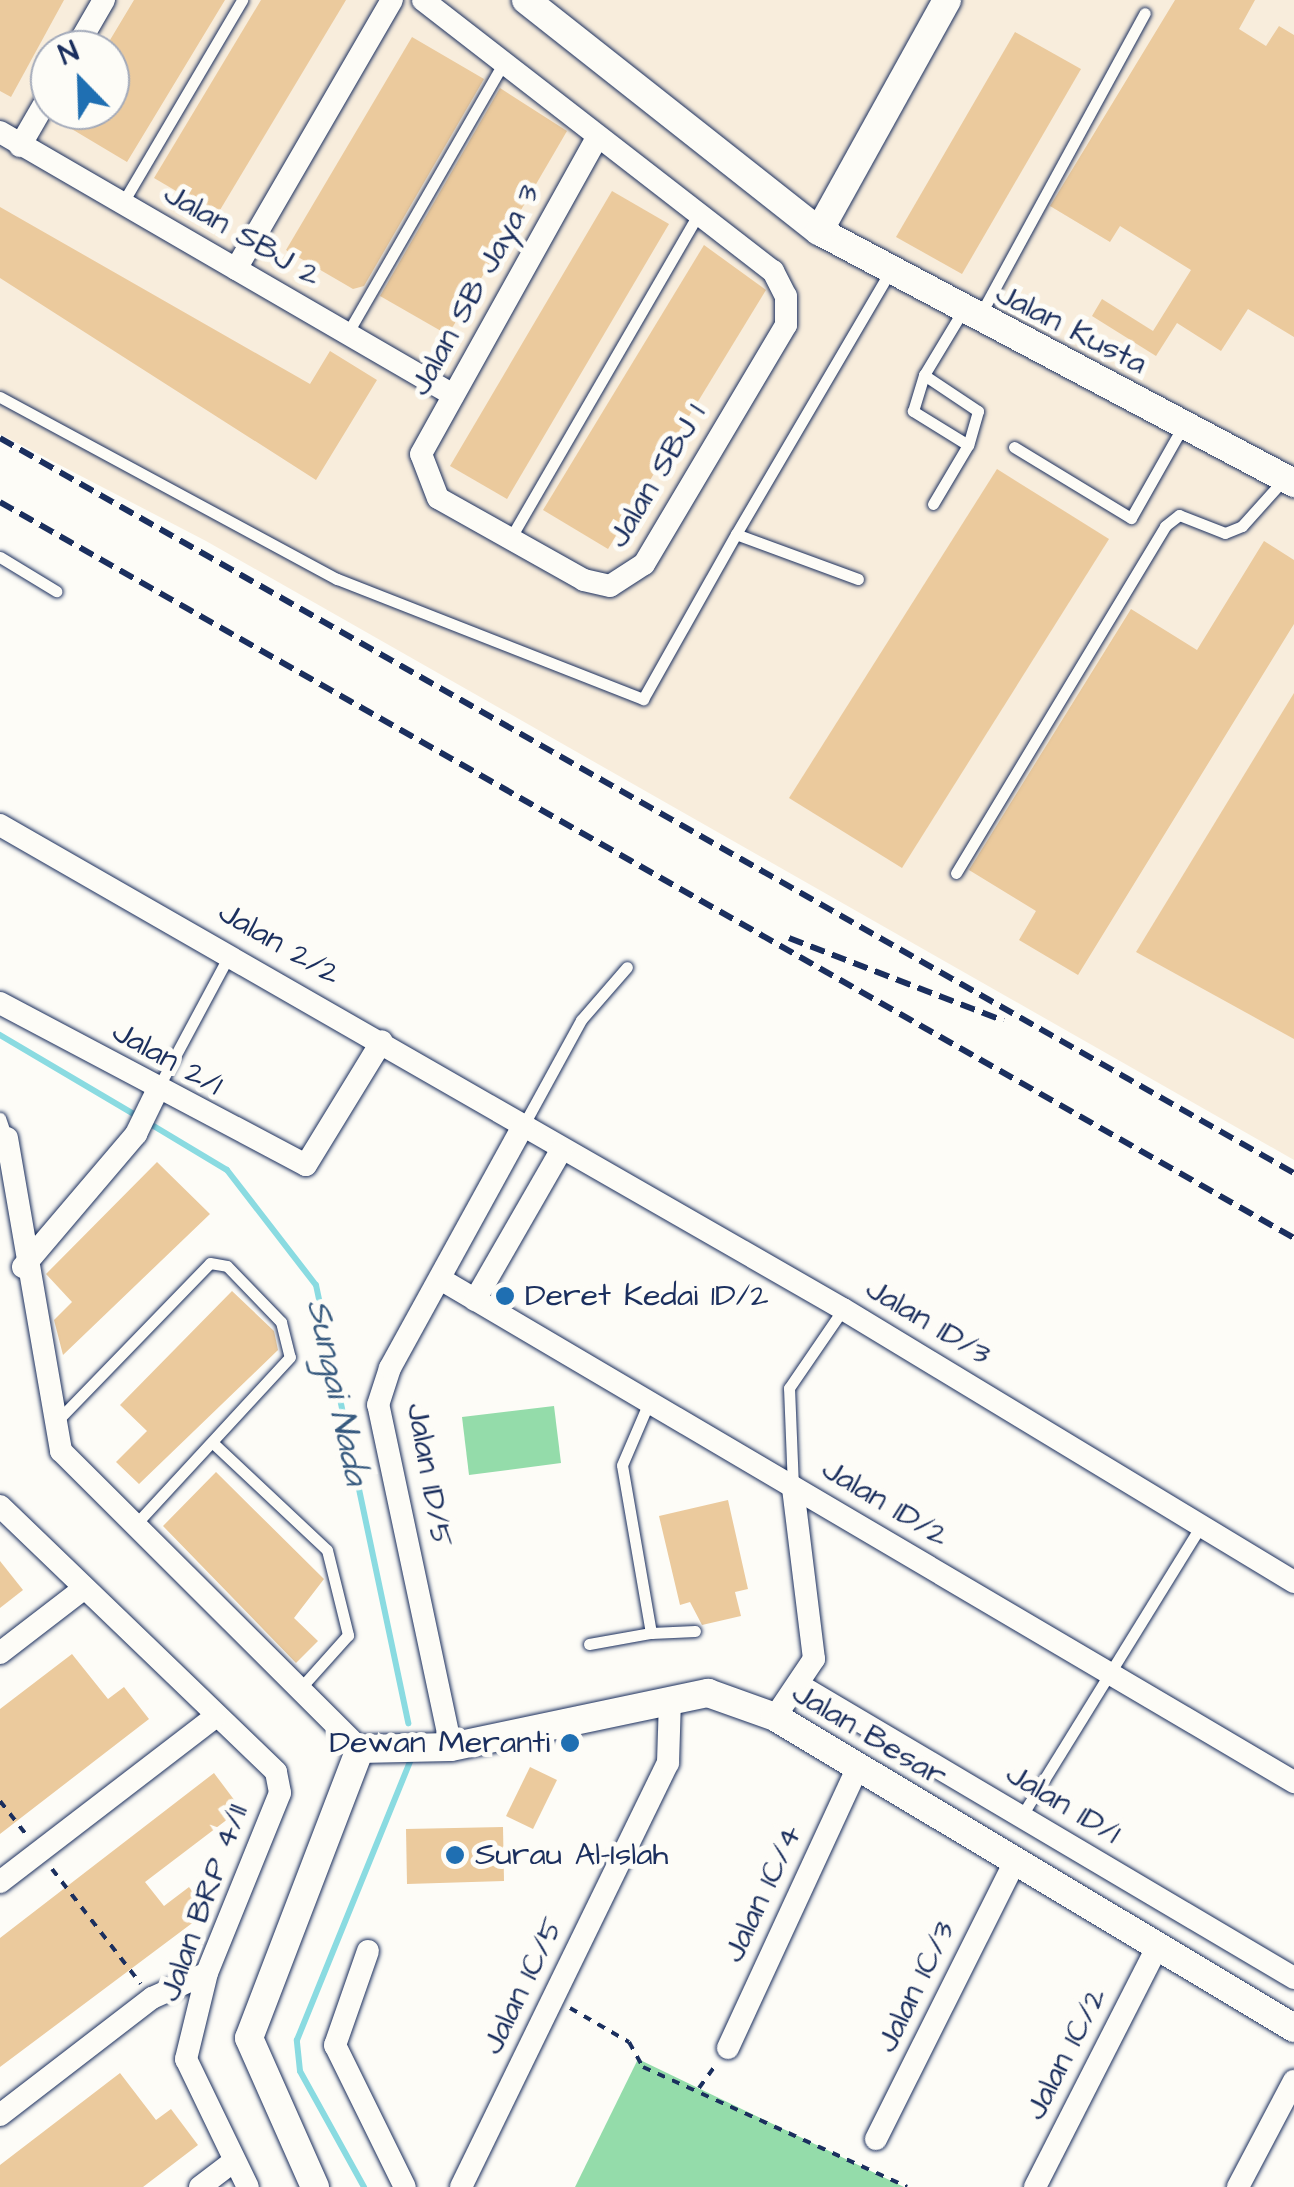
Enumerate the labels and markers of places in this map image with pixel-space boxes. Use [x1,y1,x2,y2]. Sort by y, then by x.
place label: Deret Kedai 1D/2 [525,1277,769,1315]
marker: Deret Kedai 1D/2 [494,1285,516,1307]
place label: Dewan Meranti [329,1724,550,1762]
marker: Dewan Meranti [559,1732,581,1754]
place label: Surau Al-Islah [475,1836,668,1874]
marker: Surau Al-Islah [444,1844,466,1866]

